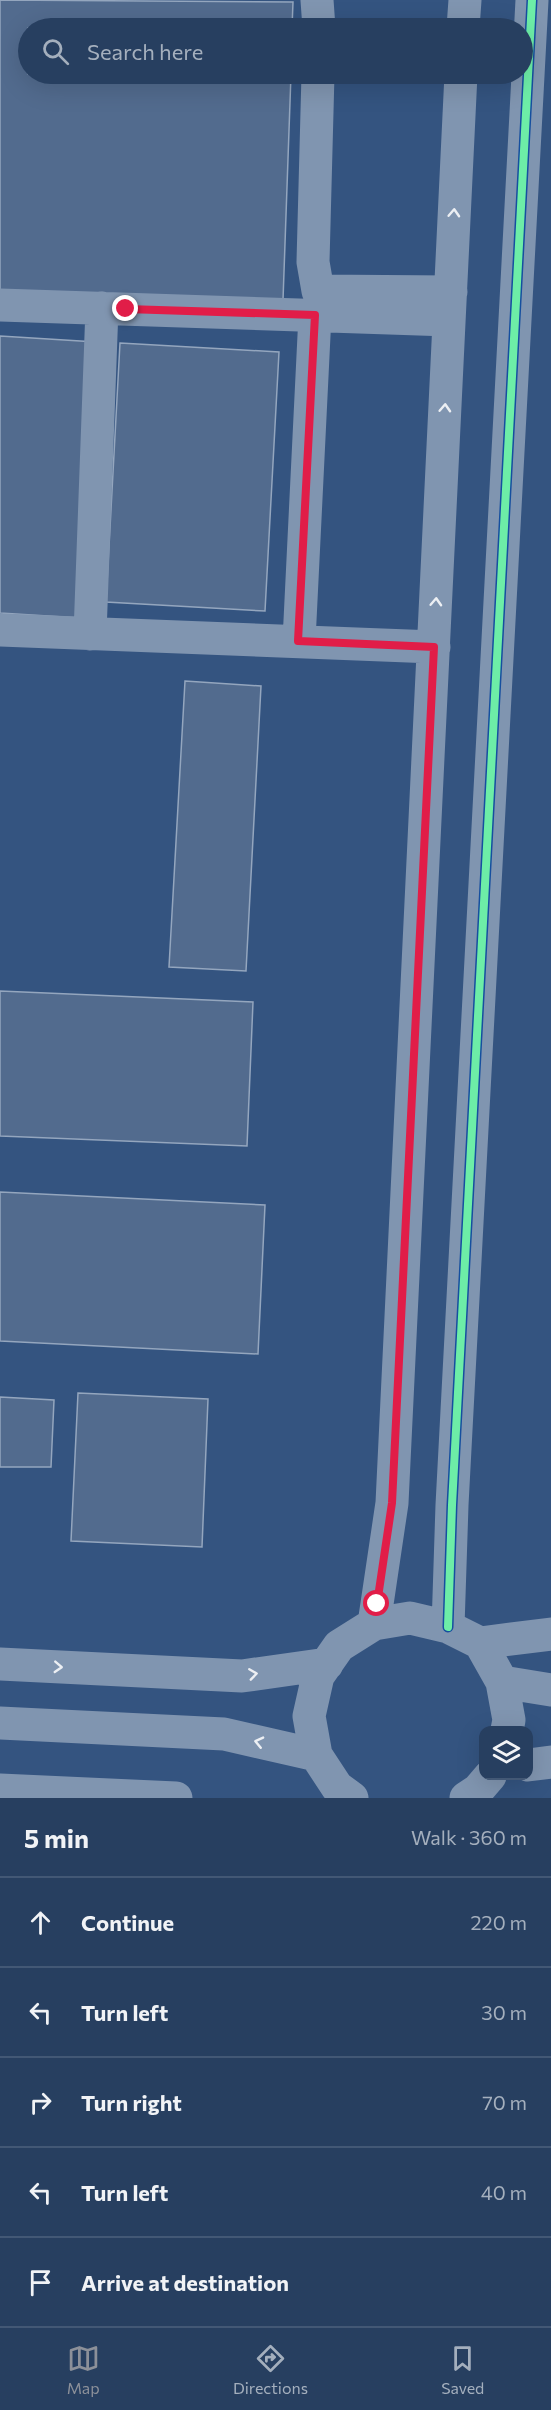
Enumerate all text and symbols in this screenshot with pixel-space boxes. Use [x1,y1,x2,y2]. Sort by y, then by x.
search box [18,18,533,84]
icon: search [39,35,72,68]
text: Search here [87,38,203,65]
one-way arrow [448,208,461,217]
route end [112,295,138,321]
one-way arrow [439,403,452,412]
one-way arrow [429,598,442,607]
route start [363,1590,389,1616]
one-way arrow [54,1660,63,1673]
one-way arrow [248,1669,258,1681]
map controls [479,1726,533,1780]
button: layers [479,1726,533,1780]
one-way arrow [254,1736,264,1749]
text: 5 min [24,1822,89,1853]
text: Walk · 360 m [411,1825,527,1849]
icon: ahead [24,1906,57,1939]
text: Continue [81,1909,174,1936]
text: 220 m [471,1910,527,1934]
icon: left [24,1996,57,2029]
text: Turn left [81,1999,168,2026]
text: 30 m [481,2000,527,2024]
icon: right [24,2086,57,2119]
text: Turn right [81,2089,182,2116]
text: 70 m [482,2090,527,2114]
icon: left [24,2176,57,2209]
text: Turn left [81,2179,168,2206]
text: 40 m [481,2180,527,2204]
icon: arrive [24,2266,57,2299]
text: Arrive at destination [81,2269,289,2296]
tab: Map [67,2342,100,2397]
tab: Directions [233,2342,308,2397]
tab: Saved [441,2342,484,2397]

